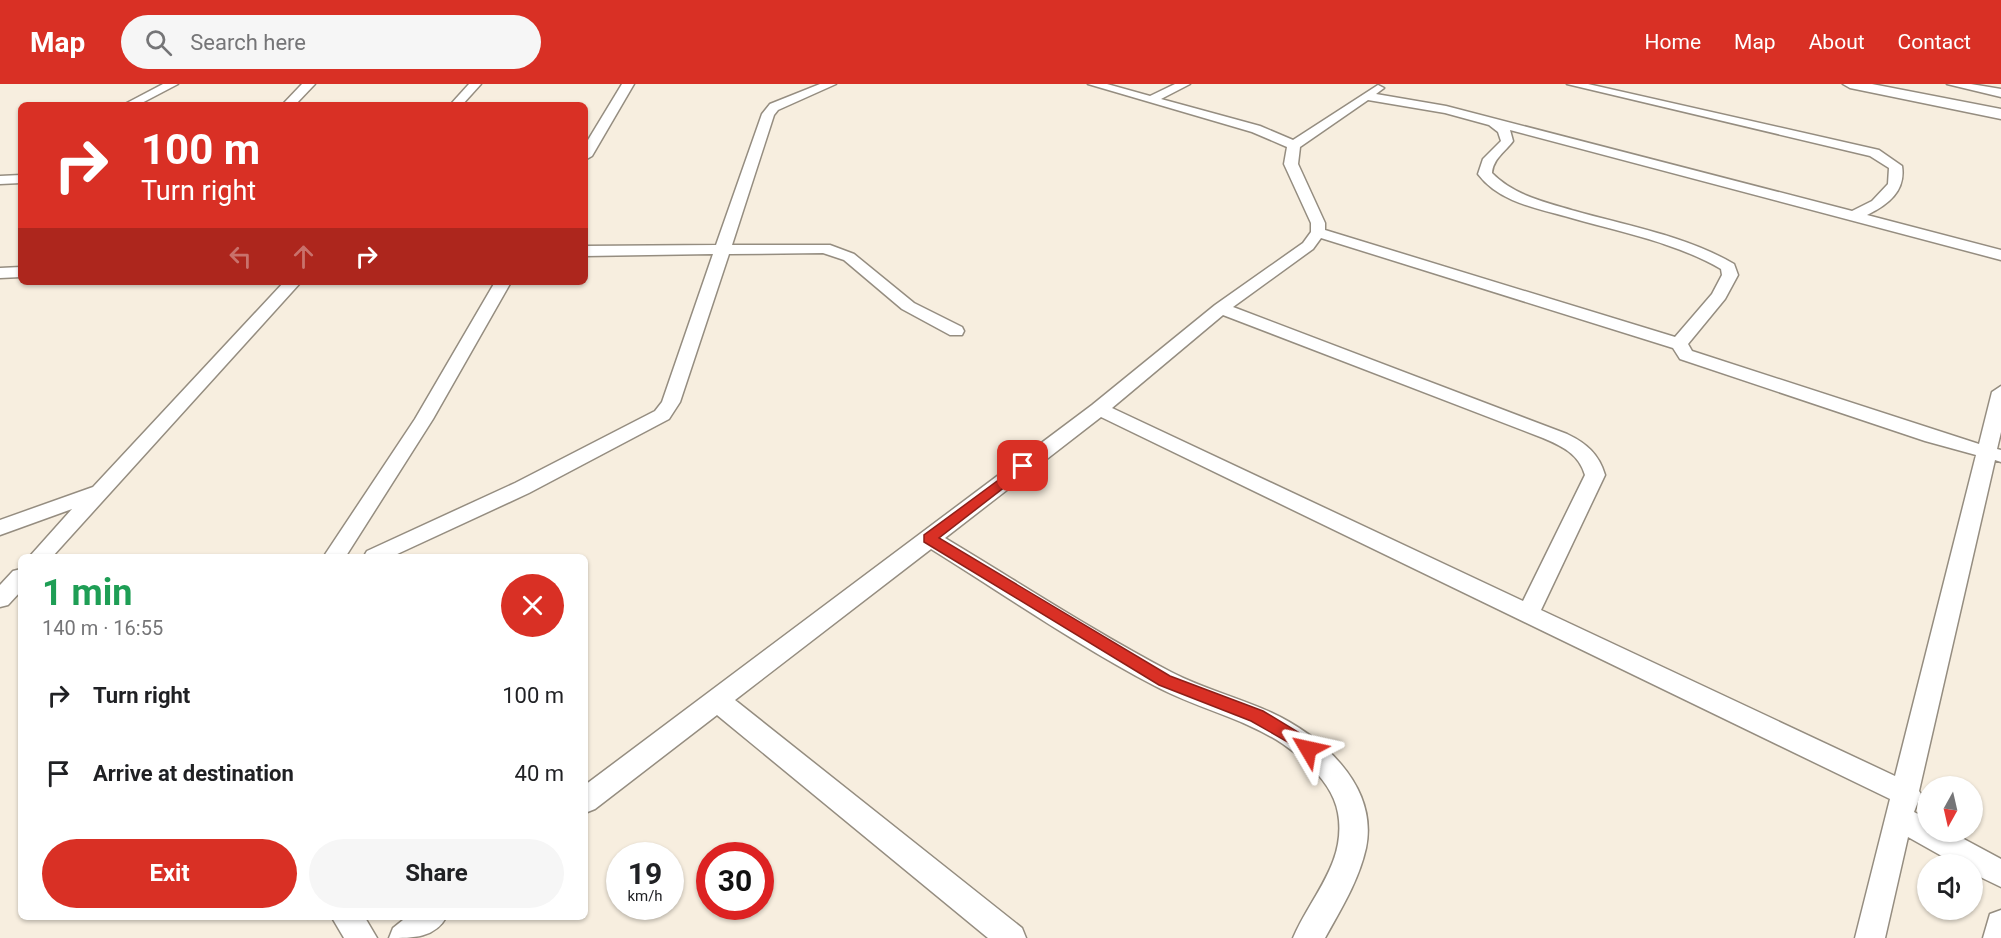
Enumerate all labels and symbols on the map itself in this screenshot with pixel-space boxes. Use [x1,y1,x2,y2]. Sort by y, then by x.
pin [997,440,1048,491]
position arrow [1276,717,1340,781]
north arrow [1917,776,1983,842]
speed limit sign: 30 [696,842,774,920]

